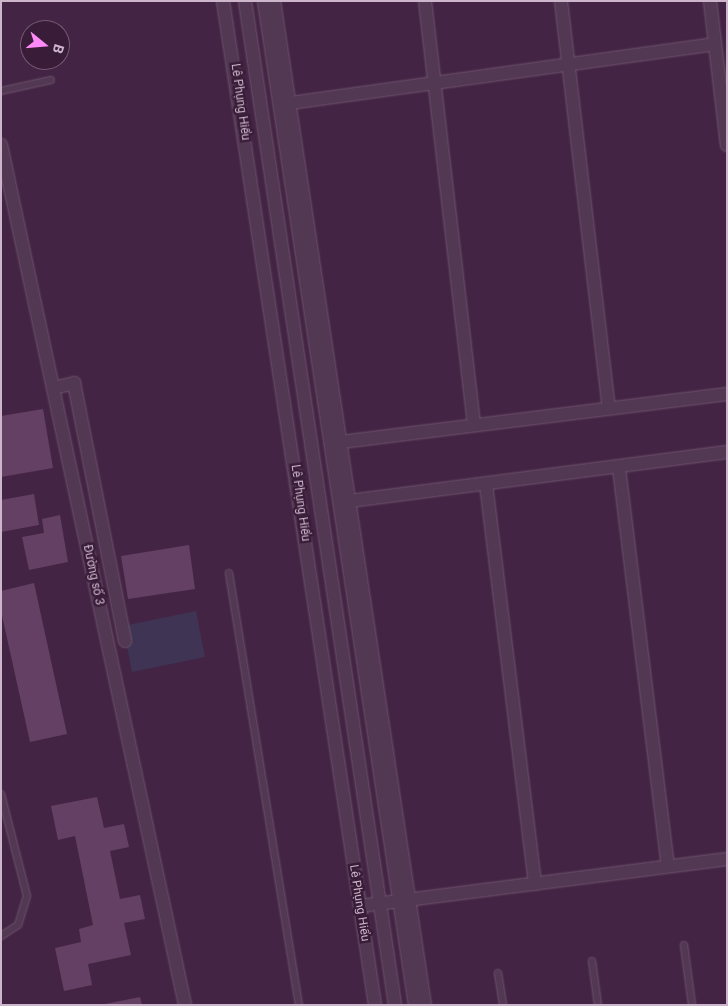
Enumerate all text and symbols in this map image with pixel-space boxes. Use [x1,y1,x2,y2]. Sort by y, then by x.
north arrow [20,20,70,70]
text: B [49,42,67,56]
street label: Lê Phụng Hiểu [227,63,253,141]
street label: Lê Phụng Hiểu [287,464,313,542]
street label: Đường số 3 [80,543,106,607]
street label: Lê Phụng Hiểu [346,864,372,942]

